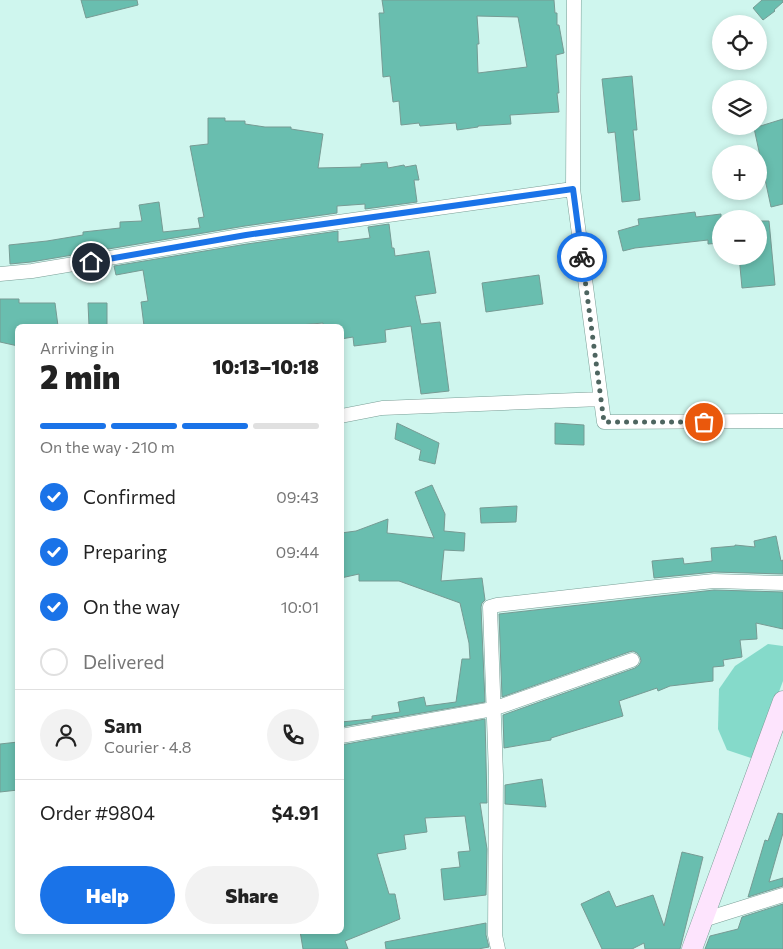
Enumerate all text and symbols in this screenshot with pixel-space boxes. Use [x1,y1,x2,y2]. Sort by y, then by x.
map controls [712,15,767,265]
button: locate [712,15,767,70]
button: layers [712,80,767,135]
button: + [712,145,767,200]
button: − [712,210,767,265]
courier [557,232,607,282]
pin [70,241,112,283]
icon: bike [568,243,596,271]
icon: home [77,248,105,276]
text: Arriving in [40,338,114,357]
text: 10:13–10:18 [212,355,319,378]
text: 2 min [40,356,120,396]
pin [683,401,725,443]
icon: bag [690,408,718,436]
text: On the way · 210 m [40,437,175,456]
icon: check [40,483,68,511]
text: Confirmed [83,485,176,508]
text: 09:43 [276,487,319,506]
icon: check [40,538,68,566]
text: Preparing [83,540,167,563]
text: 09:44 [276,542,319,561]
icon: check [40,593,68,621]
text: On the way [83,595,180,618]
text: 10:01 [281,597,319,616]
text: Delivered [83,650,164,673]
button: person [40,709,92,761]
button: phone [267,709,319,761]
text: Sam [104,714,142,737]
text: Courier · 4.8 [104,737,191,756]
text: Order #9804 [40,801,155,824]
text: $4.91 [271,801,319,824]
button: Help [40,866,175,924]
button: Share [185,866,319,924]

